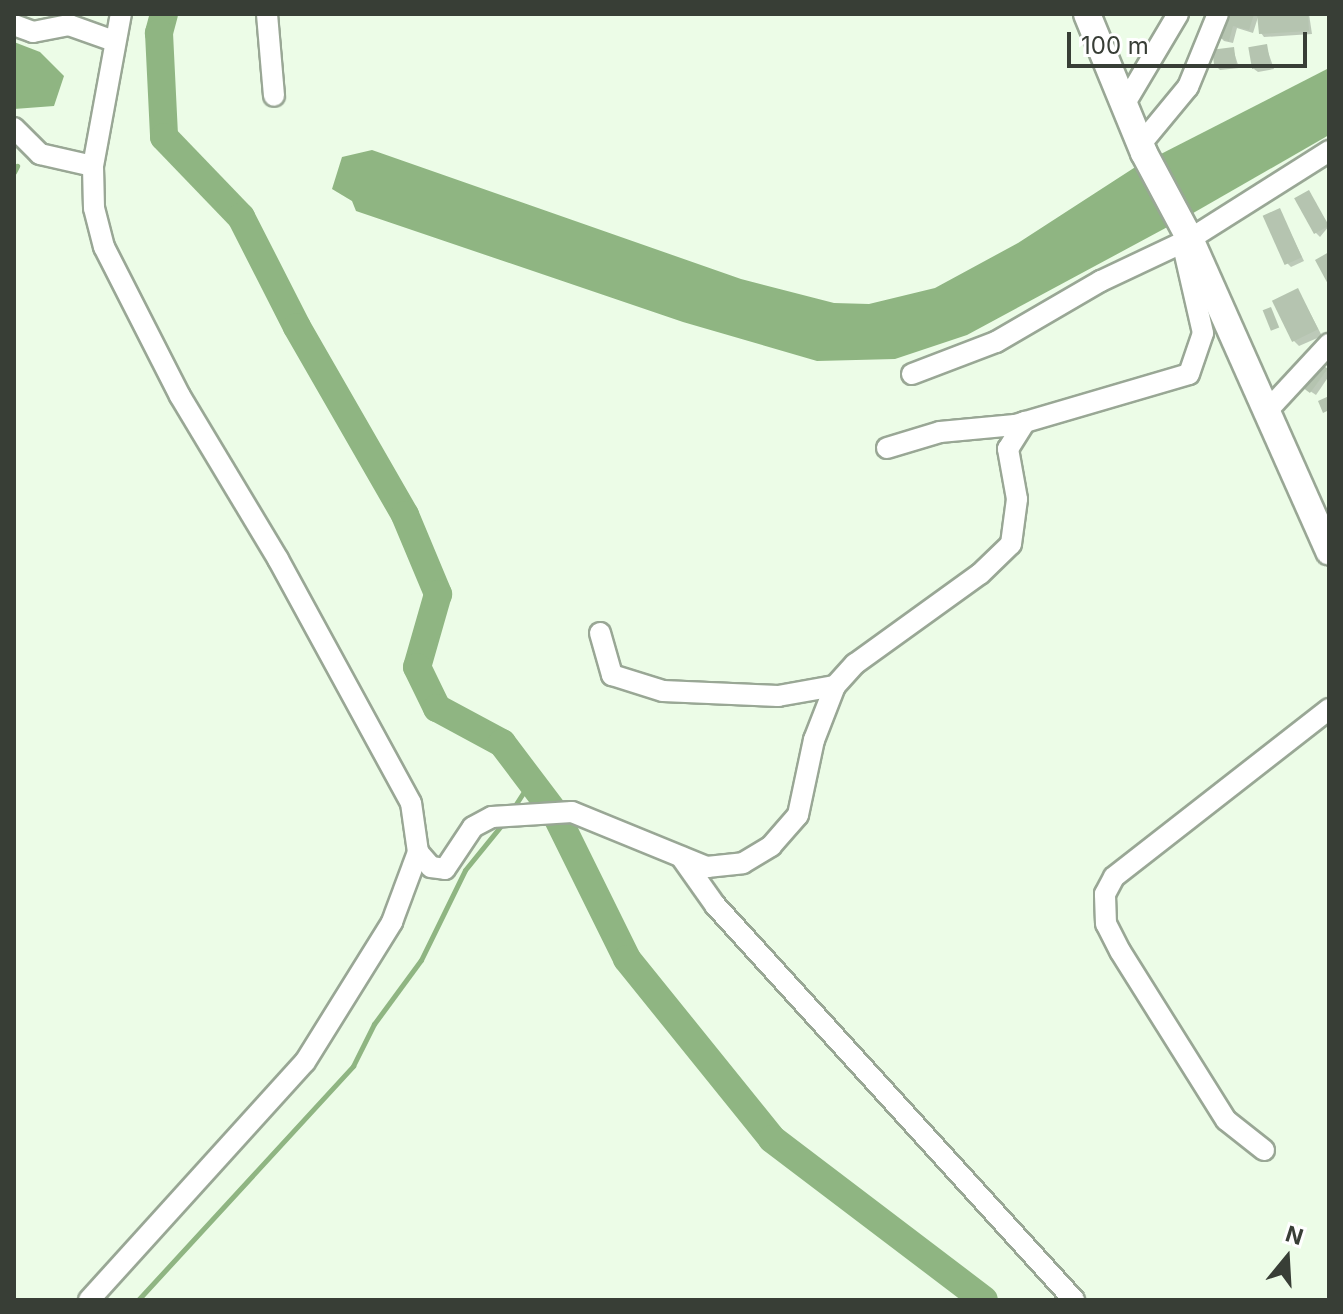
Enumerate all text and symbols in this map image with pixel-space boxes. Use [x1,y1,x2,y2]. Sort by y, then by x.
scale bar [1071,16,1311,66]
text: 100 m [1081,31,1149,60]
north arrow [1247,1218,1327,1298]
text: N [1282,1220,1306,1250]

